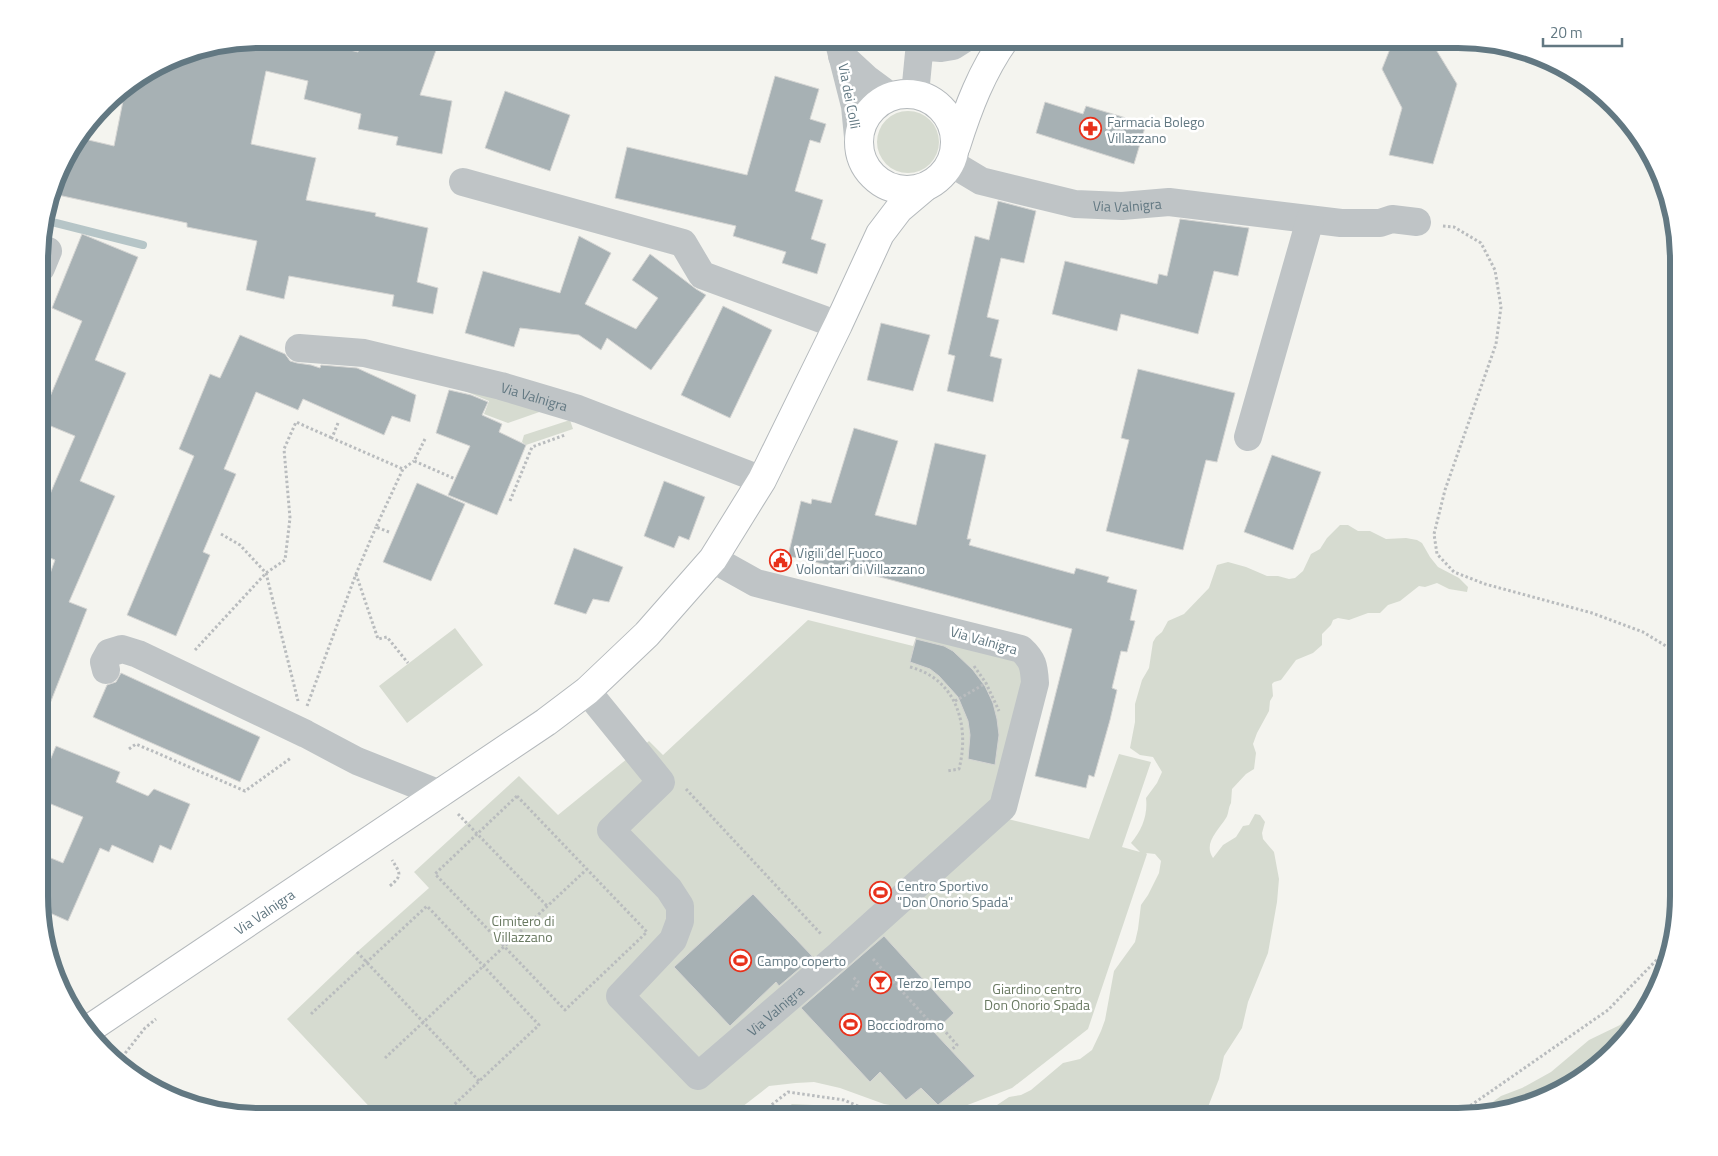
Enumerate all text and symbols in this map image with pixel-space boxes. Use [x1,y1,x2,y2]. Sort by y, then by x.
scale bar [1543,15,1622,47]
text: 20 m [1550,21,1583,44]
street label: Via dei Colli [833,61,867,131]
place label: Farmacia Bolego Villazzano [1107,111,1205,148]
pharmacy icon: Farmacia Bolego Villazzano [1079,117,1103,141]
street label: Via Valnigra [1092,192,1162,216]
street label: Via Valnigra [498,376,571,416]
place label: Vigili del Fuoco Volontari di Villazzano [796,542,925,579]
public building icon: Vigili del Fuoco Volontari di Villazzano [768,548,792,572]
street label: Via Valnigra [948,620,1020,660]
place label: Centro Sportivo "Don Onorio Spada" [897,875,1013,912]
sports icon: Centro Sportivo "Don Onorio Spada" [869,881,893,905]
street label: Via Valnigra [230,883,299,939]
park label: Cimitero di Villazzano [491,910,555,947]
sports icon: Campo coperto [729,948,753,972]
place label: Campo coperto [757,950,846,971]
bar icon: Terzo Tempo [869,970,893,994]
place label: Terzo Tempo [897,972,971,993]
park label: Giardino centro Don Onorio Spada [984,978,1090,1015]
street label: Via Valnigra [742,979,808,1040]
sports icon: Bocciodromo [839,1012,863,1036]
place label: Bocciodromo [867,1014,944,1035]

